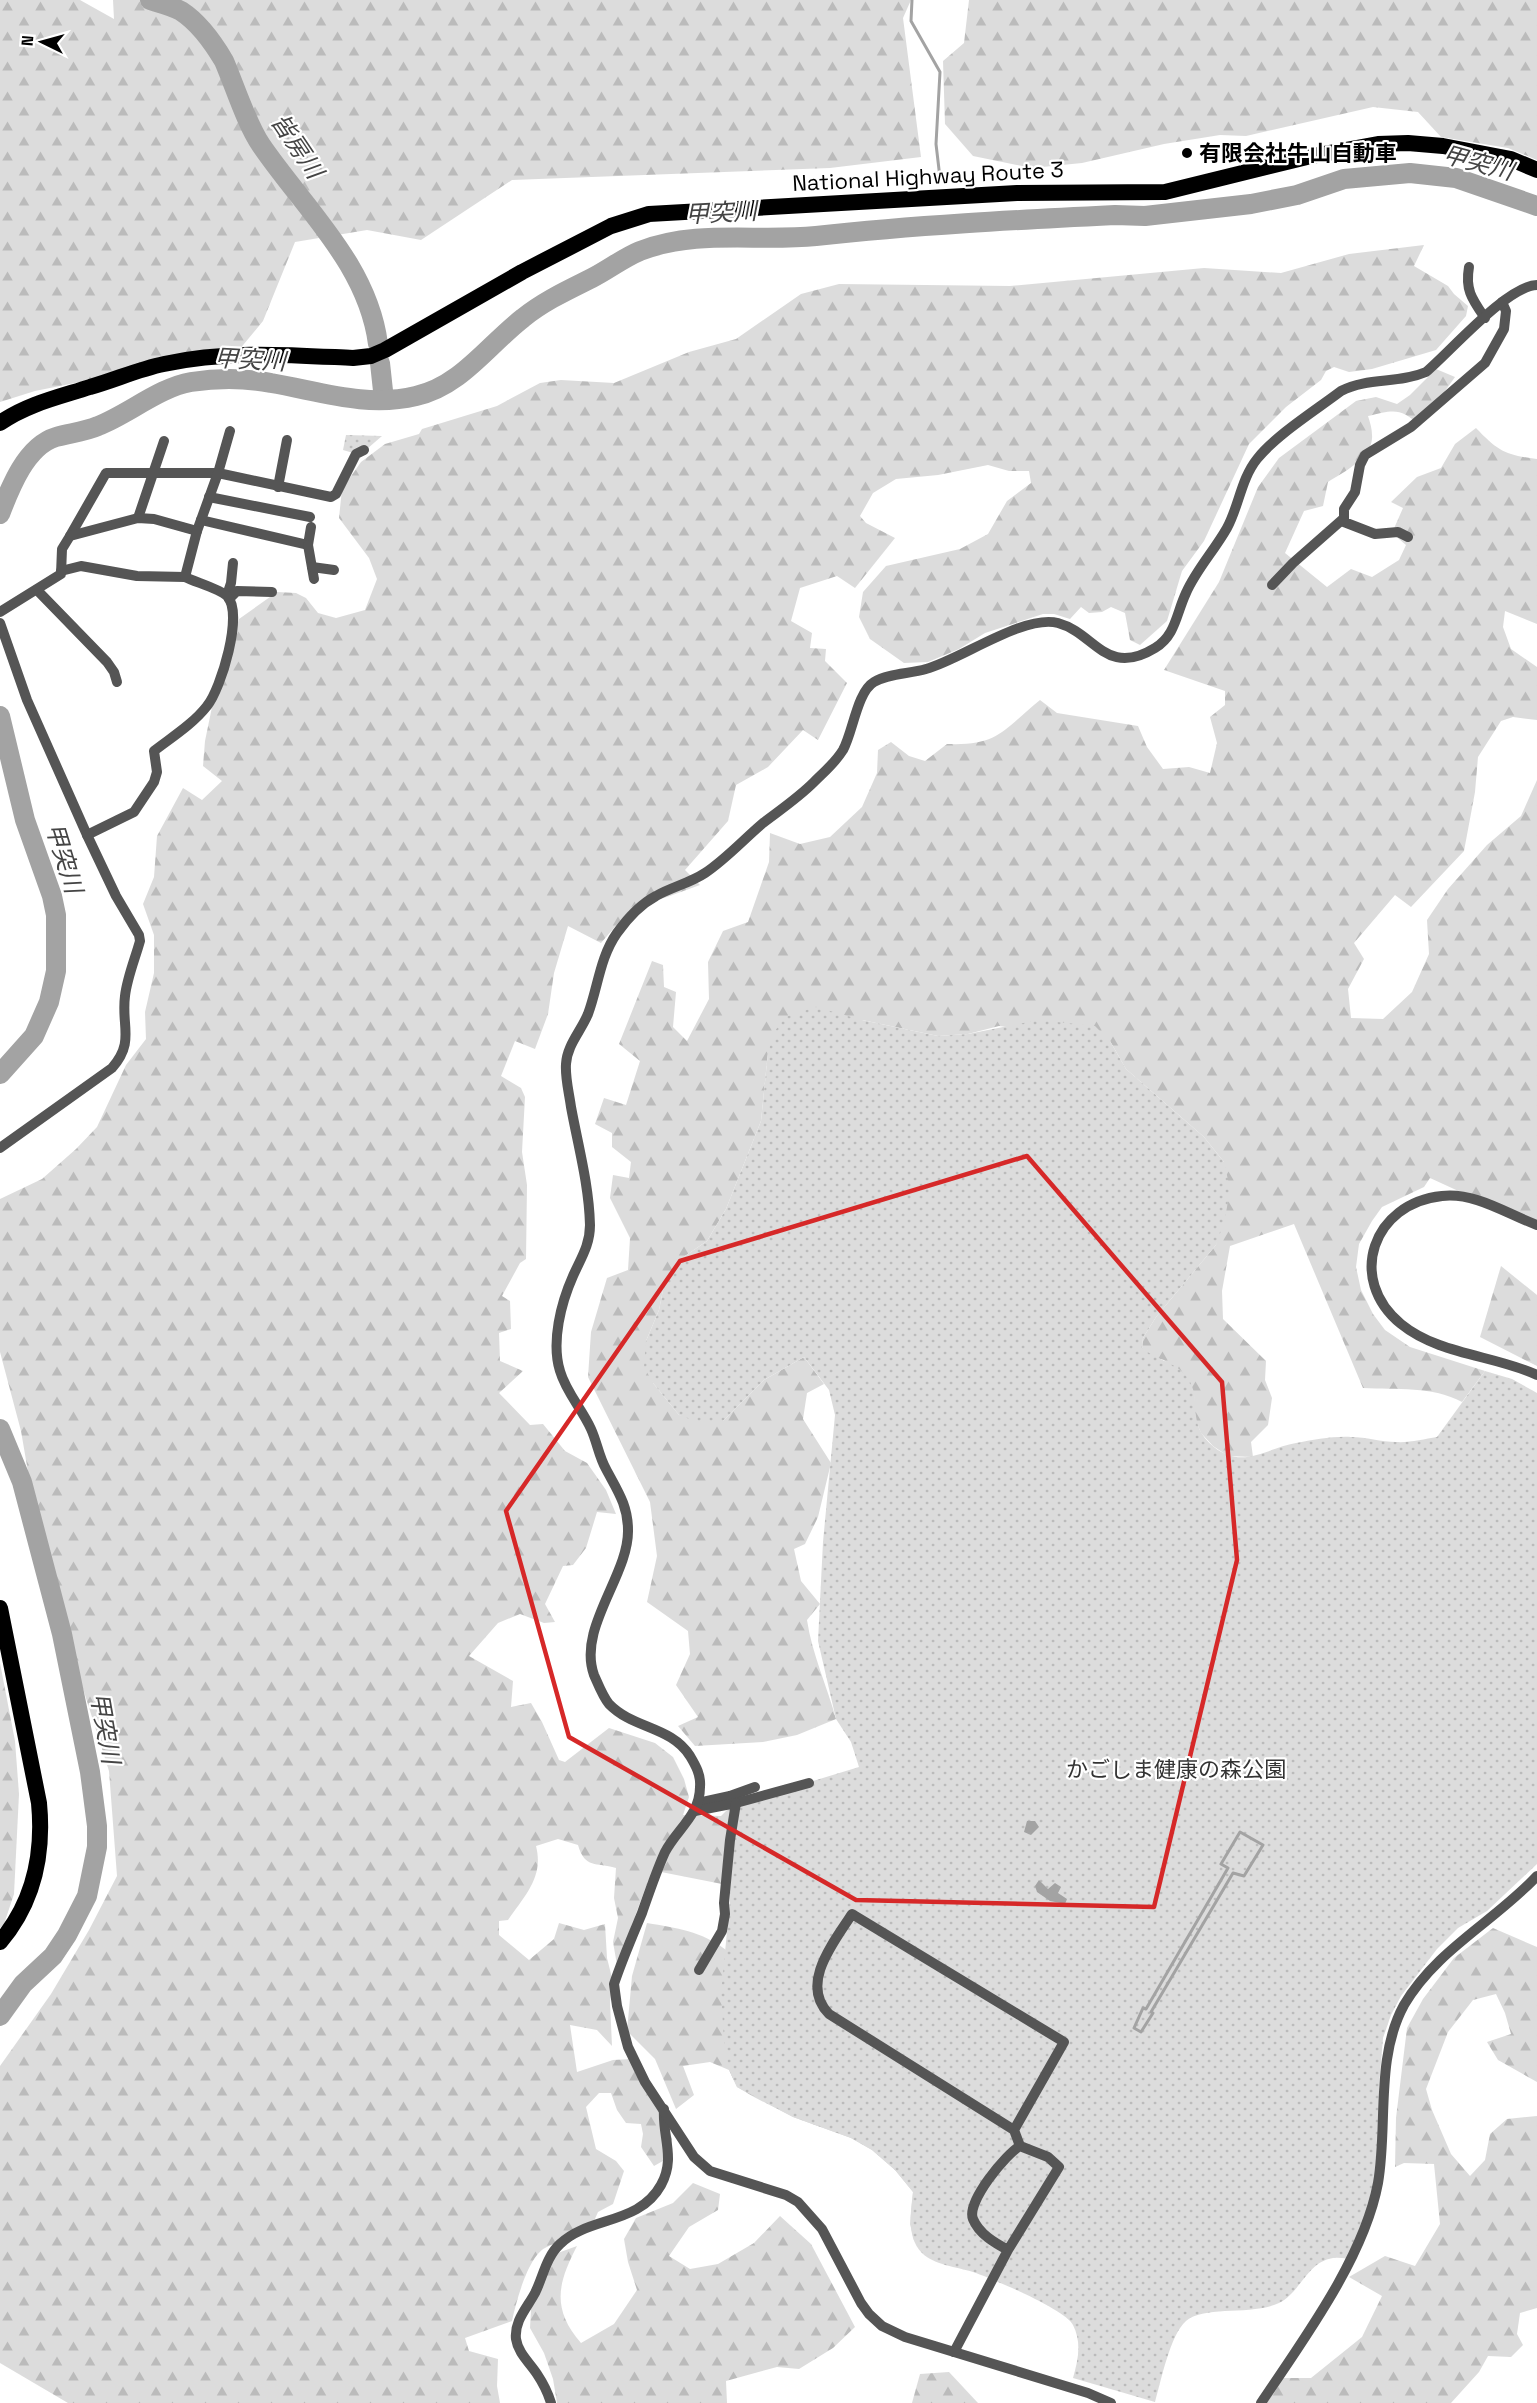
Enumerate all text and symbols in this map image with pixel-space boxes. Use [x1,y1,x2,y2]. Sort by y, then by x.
north arrow [12,12,72,72]
text: N [17,34,38,47]
water label: 皆房川 [264,107,332,187]
water label: 甲突川 [1439,138,1520,188]
place label: 有限会社牛山自動車 [1199,139,1397,167]
marker: 有限会社牛山自動車 [1180,146,1194,160]
street label: National Highway Route 3 [792,155,1064,197]
water label: 甲突川 [684,195,761,230]
water label: 甲突川 [213,342,290,377]
water label: 甲突川 [39,819,91,900]
water label: 甲突川 [84,1690,128,1769]
park label: かごしま健康の森公園 [1066,1755,1286,1783]

